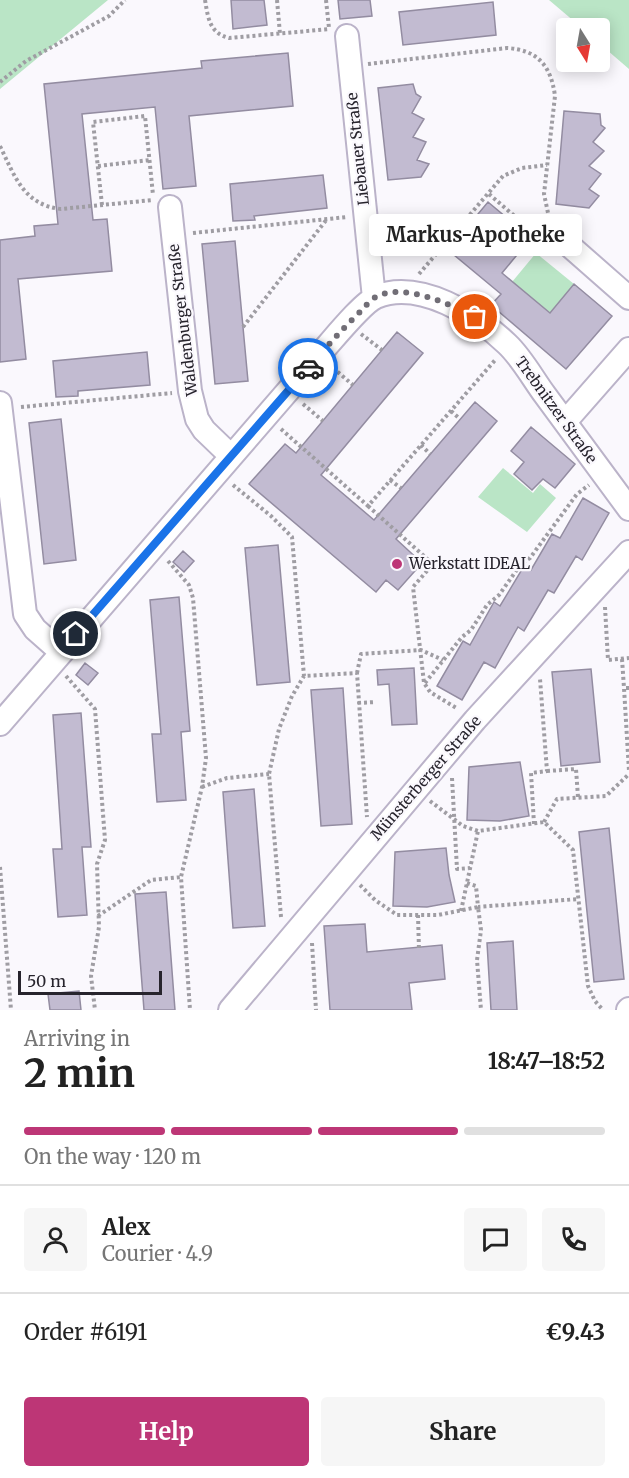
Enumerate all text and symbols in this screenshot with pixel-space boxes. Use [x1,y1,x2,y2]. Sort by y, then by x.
north arrow [556,18,610,72]
map controls [556,18,610,72]
street label: Liebauer Straße [342,91,373,206]
callout: Markus-Apotheke [368,215,582,257]
text: Markus-Apotheke [386,222,565,247]
street label: Waldenburger Straße [164,243,201,398]
pin [449,291,500,342]
icon: bag [458,300,491,333]
courier [278,338,338,398]
icon: car [292,352,325,385]
street label: Trebnitzer Straße [511,353,602,467]
place label: Werkstatt IDEAL [408,554,531,573]
marker: Werkstatt IDEAL [390,557,404,571]
pin [50,608,101,659]
icon: home [59,617,92,650]
street label: Münsterberger Straße [366,711,485,844]
scale bar [18,968,162,996]
text: 50 m [27,971,66,991]
text: Arriving in [24,1026,130,1051]
text: 18:47–18:52 [488,1047,605,1075]
text: 2 min [24,1049,135,1098]
text: On the way · 120 m [24,1144,201,1169]
button: person [24,1208,87,1271]
button: chat [464,1208,527,1271]
button: phone [542,1208,605,1271]
text: Alex [102,1213,151,1241]
text: Courier · 4.9 [102,1241,213,1266]
text: Order #6191 [24,1318,147,1346]
text: €9.43 [546,1318,605,1346]
button: Help [24,1397,309,1466]
button: Share [321,1397,605,1466]

